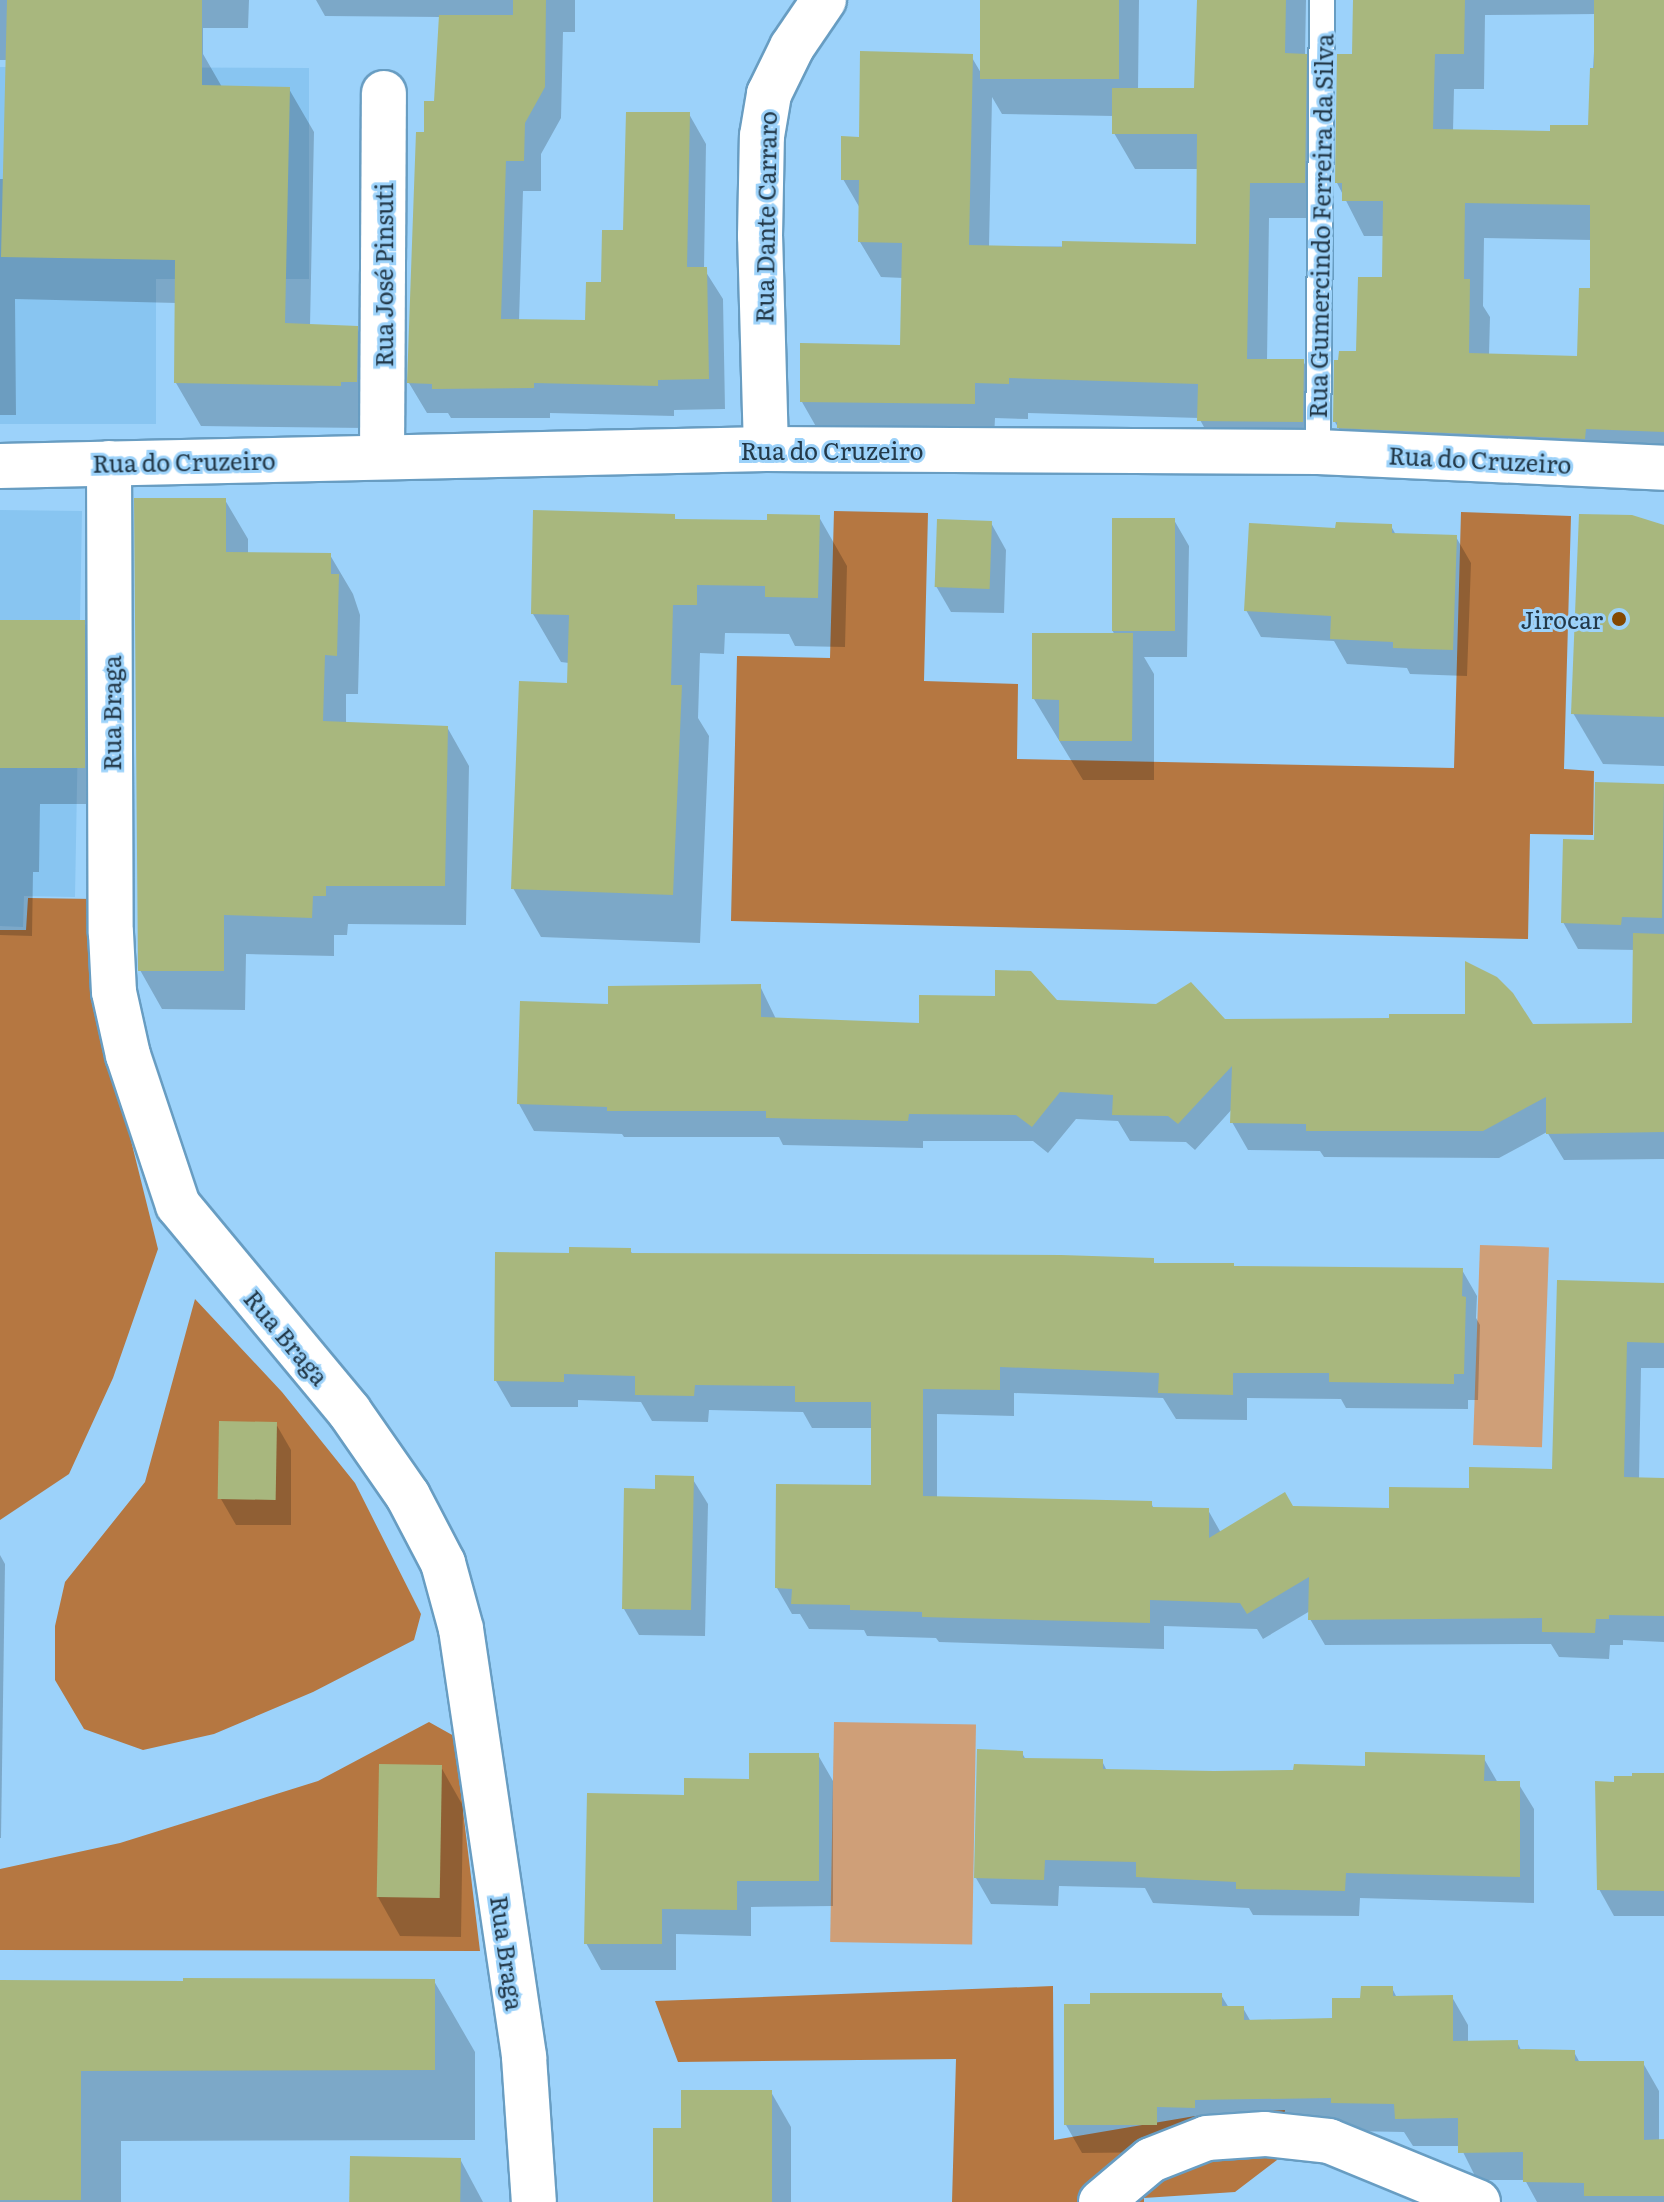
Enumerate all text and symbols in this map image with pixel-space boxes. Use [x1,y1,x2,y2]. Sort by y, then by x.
street label: Rua Gumercindo Ferreira da Silva [1302,33,1338,419]
street label: Rua Dante Carraro [749,111,781,323]
street label: Rua José Pinsuti [369,183,397,367]
street label: Rua do Cruzeiro [740,436,924,464]
street label: Rua do Cruzeiro [1388,440,1572,478]
street label: Rua do Cruzeiro [92,445,276,477]
place label: Jirocar [1521,605,1603,633]
marker: Jirocar [1610,610,1628,628]
street label: Rua Braga [97,655,125,771]
street label: Rua Braga [239,1284,335,1390]
street label: Rua Braga [486,1894,530,2012]

